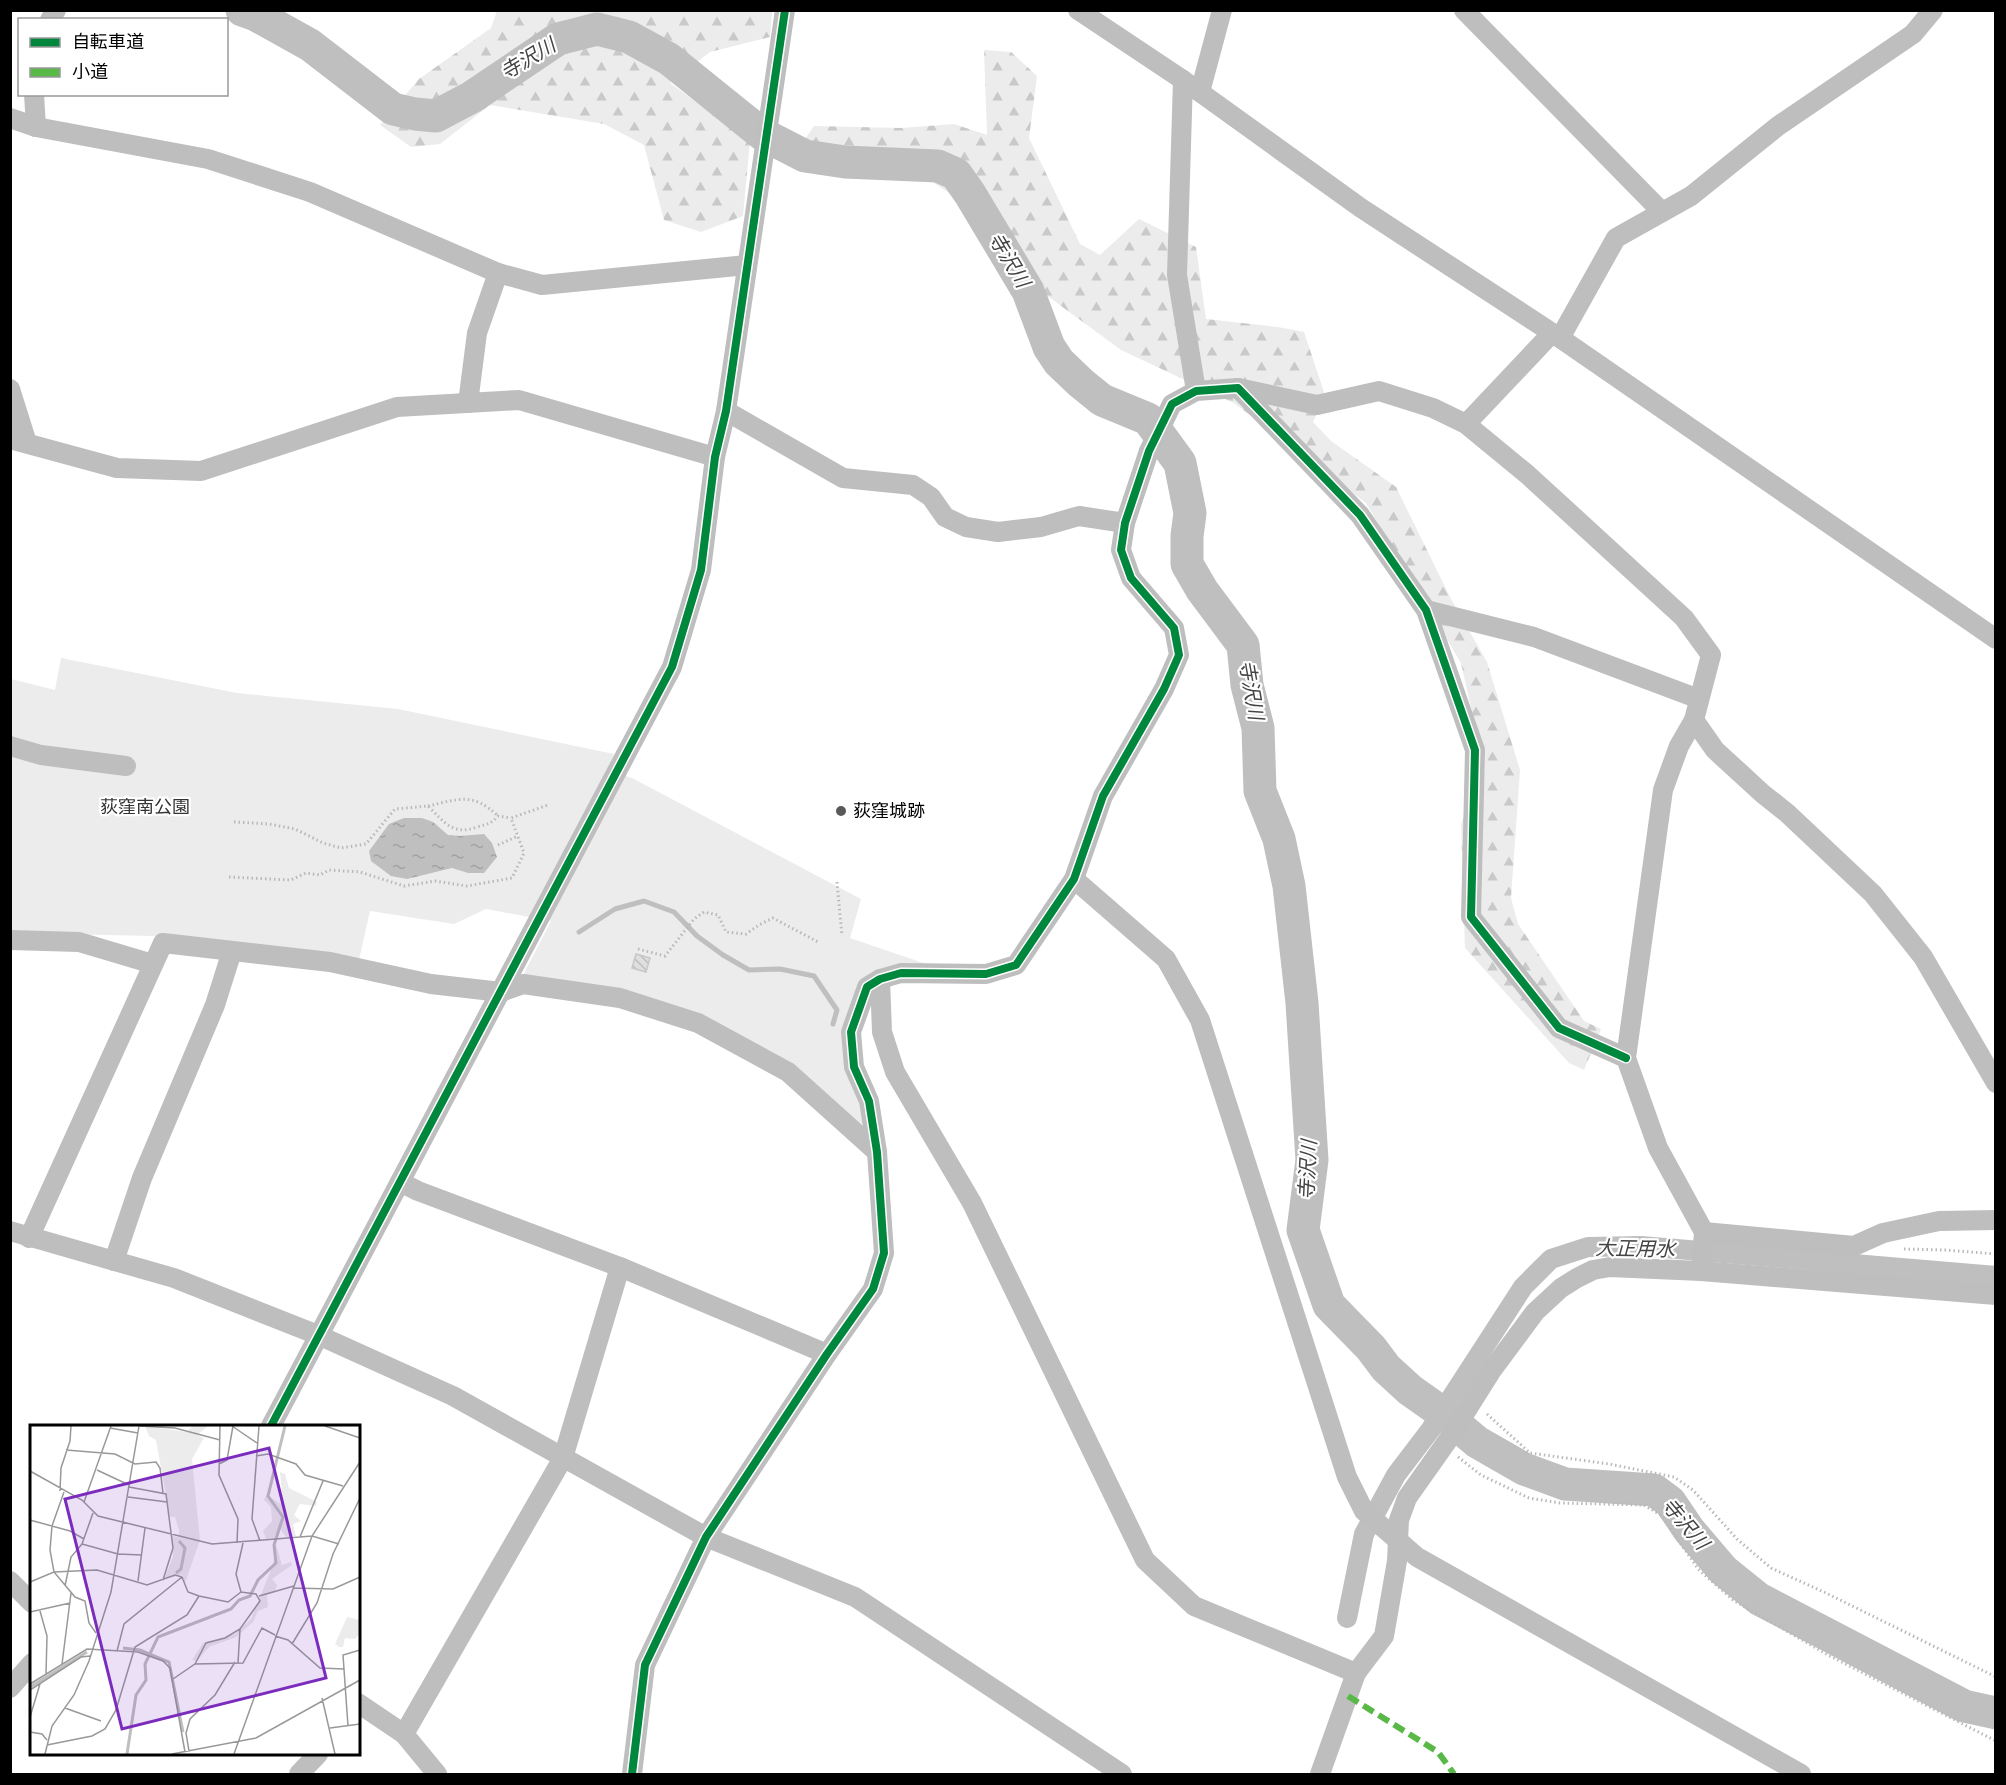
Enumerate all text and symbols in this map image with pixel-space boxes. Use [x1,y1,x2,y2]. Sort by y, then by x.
legend [18,18,228,96]
text: 自転車道 [72,29,144,55]
water label: 寺沢川 [495,30,563,87]
text: 小道 [72,59,108,85]
water label: 寺沢川 [981,227,1038,295]
water label: 寺沢川 [1232,658,1271,724]
park label: 荻窪南公園 [100,794,190,820]
place label: 荻窪城跡 [853,798,925,824]
marker: 荻窪城跡 [834,804,848,818]
water label: 寺沢川 [1292,1137,1324,1201]
water label: 大正用水 [1595,1234,1677,1264]
inset map [30,1425,360,1755]
water label: 寺沢川 [1655,1492,1717,1558]

